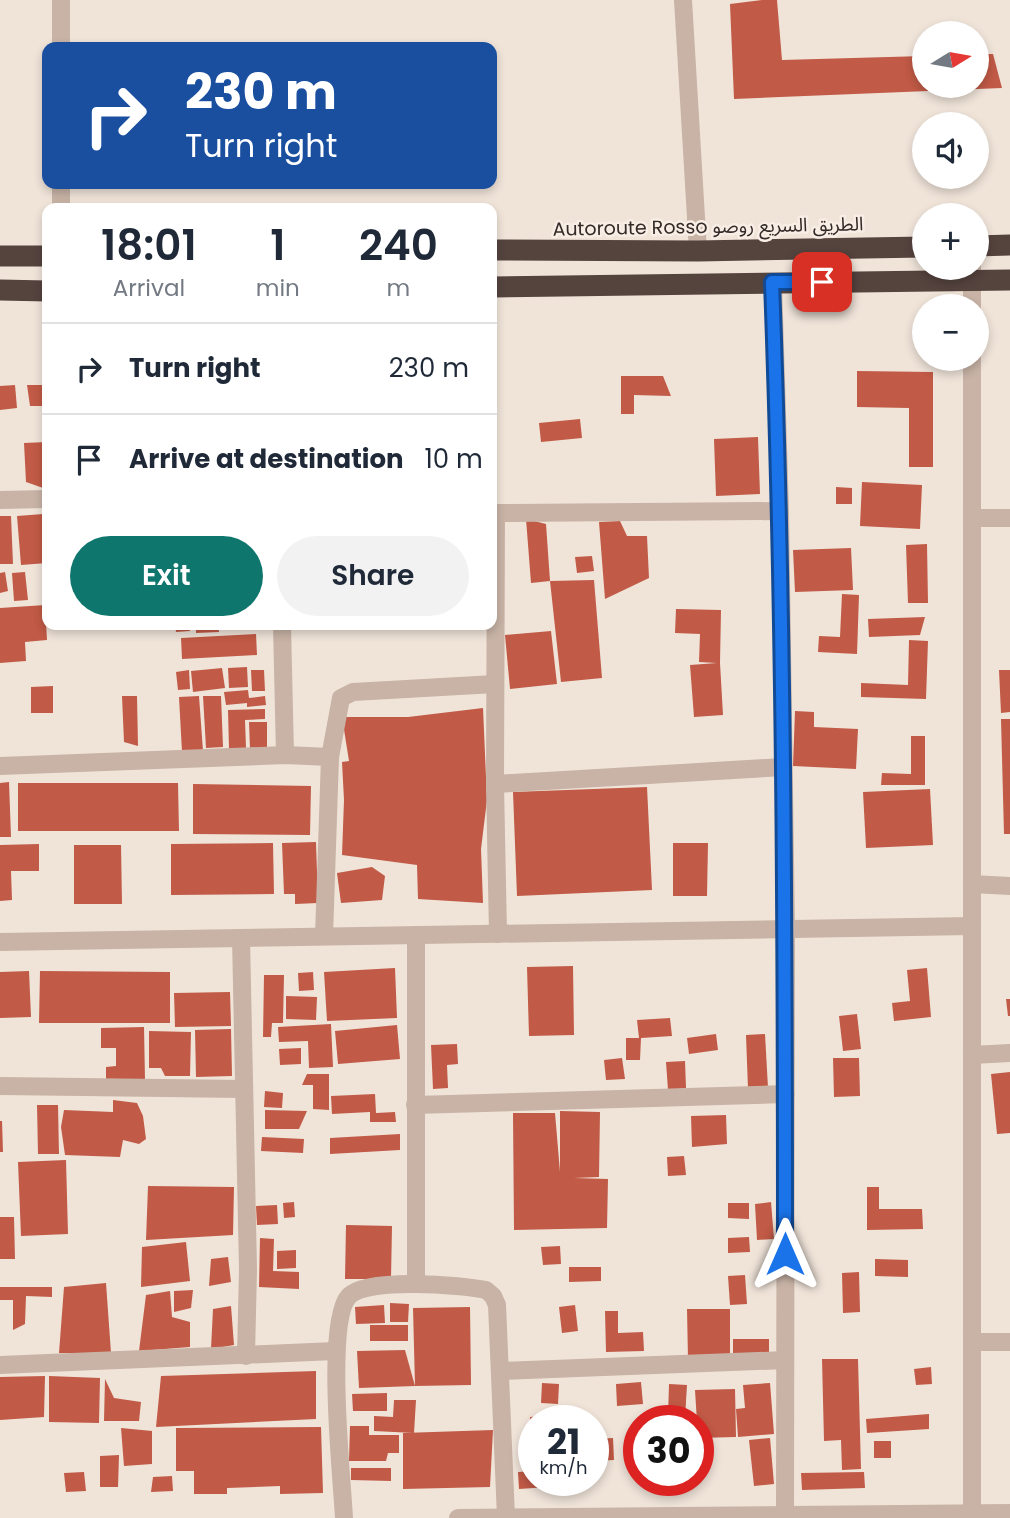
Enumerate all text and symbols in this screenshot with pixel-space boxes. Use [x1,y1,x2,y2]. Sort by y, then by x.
north arrow [912,21,989,98]
map controls [912,21,989,371]
text: 230 m [185,58,337,126]
icon: right [70,70,161,161]
button: sound [912,112,989,189]
text: Turn right [185,123,337,168]
button: + [912,203,989,280]
street label: Autoroute Rosso الطريق السريع روصو [552,210,864,244]
text: 18:01 [101,216,197,275]
text: 1 [270,216,285,275]
text: 240 [359,216,438,275]
pin [792,252,852,312]
icon: arrive [803,263,841,301]
text: Arrival [113,272,185,304]
text: min [256,272,300,304]
text: m [387,272,410,304]
button: − [912,294,989,371]
icon: right [70,350,108,388]
text: Turn right [129,350,261,386]
text: 230 m [389,350,469,386]
icon: arrive [70,441,108,479]
text: Arrive at destination [129,441,404,477]
text: 10 m [425,441,483,477]
button: Exit [70,536,263,616]
button: Share [277,536,469,616]
position arrow [748,1217,822,1291]
speed limit sign: 30 [623,1405,714,1496]
text: 21 [547,1417,580,1466]
text: km/h [540,1455,587,1480]

